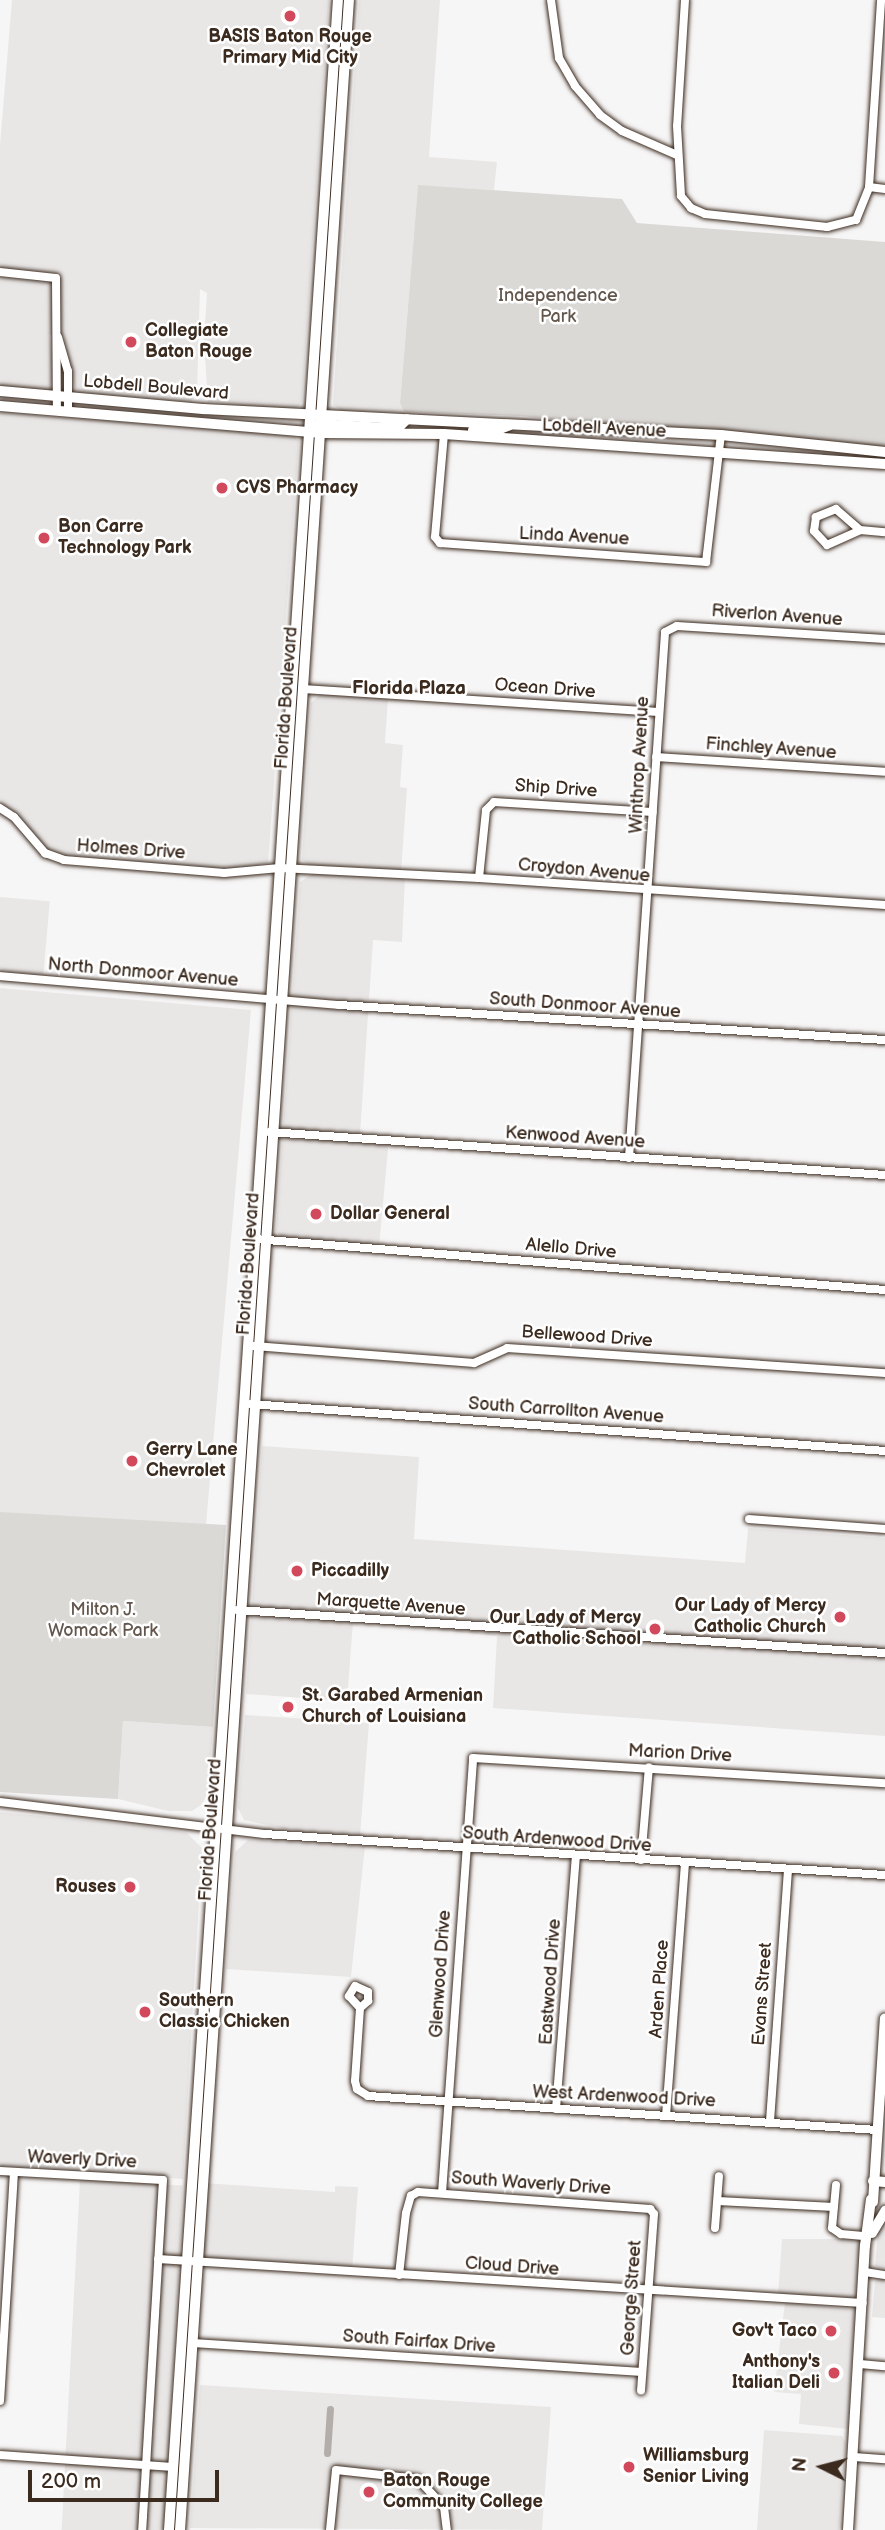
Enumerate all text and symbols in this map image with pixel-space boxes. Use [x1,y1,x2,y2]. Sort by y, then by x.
marker: BASIS Baton Rouge Primary Mid City [282,8,298,24]
place label: BASIS Baton Rouge Primary Mid City [208,27,372,70]
park label: Independence Park [498,286,618,328]
place label: Collegiate Baton Rouge [145,321,252,364]
marker: Collegiate Baton Rouge [123,334,139,350]
street label: Lobdell Boulevard [82,371,230,405]
street label: Lobdell Avenue [541,415,667,443]
place label: CVS Pharmacy [236,477,358,499]
marker: CVS Pharmacy [214,480,230,496]
place label: Bon Carre Technology Park [58,517,192,560]
street label: Linda Avenue [518,523,630,551]
marker: Bon Carre Technology Park [36,530,52,546]
street label: Riverlon Avenue [711,601,843,631]
street label: Florida Boulevard [271,626,303,770]
street label: Ocean Drive [494,675,596,703]
district label: Florida Plaza [352,678,466,700]
street label: Winthrop Avenue [626,696,654,834]
street label: Finchley Avenue [704,734,838,764]
street label: Ship Drive [514,775,598,803]
street label: Holmes Drive [76,835,186,865]
street label: Croydon Avenue [517,854,651,888]
street label: North Donmoor Avenue [47,954,239,992]
street label: South Donmoor Avenue [489,989,681,1023]
street label: Kenwood Avenue [504,1122,646,1154]
street label: Florida Boulevard [233,1192,265,1336]
place label: Dollar General [330,1203,450,1225]
marker: Dollar General [308,1206,324,1222]
street label: Alello Drive [525,1234,617,1264]
street label: Bellewood Drive [521,1322,653,1352]
street label: South Carrollton Avenue [468,1393,664,1429]
place label: Gerry Lane Chevrolet [146,1440,238,1482]
marker: Gerry Lane Chevrolet [124,1453,140,1469]
place label: Piccadilly [311,1560,389,1582]
marker: Piccadilly [289,1563,305,1579]
street label: Marquette Avenue [316,1589,466,1621]
place label: Our Lady of Mercy Catholic Church [674,1596,826,1638]
park label: Milton J. Womack Park [48,1600,158,1642]
place label: Our Lady of Mercy Catholic School [489,1608,641,1650]
marker: Our Lady of Mercy Catholic Church [832,1609,848,1625]
marker: Our Lady of Mercy Catholic School [647,1621,663,1637]
place label: St. Garabed Armenian Church of Louisiana [302,1686,483,1728]
marker: St. Garabed Armenian Church of Louisiana [280,1699,296,1715]
street label: Marion Drive [628,1740,732,1768]
street label: Florida Boulevard [195,1758,227,1902]
street label: South Ardenwood Drive [462,1823,652,1857]
place label: Rouses [55,1876,116,1898]
marker: Rouses [122,1879,138,1895]
street label: Glenwood Drive [426,1909,456,2039]
street label: Eastwood Drive [536,1918,566,2046]
street label: Arden Place [646,1939,674,2039]
street label: Evans Street [749,1941,777,2047]
place label: Southern Classic Chicken [159,1991,290,2034]
marker: Southern Classic Chicken [137,2004,153,2020]
street label: West Ardenwood Drive [532,2081,716,2113]
street label: Waverly Drive [26,2146,138,2174]
street label: South Waverly Drive [450,2168,612,2200]
street label: George Street [617,2239,647,2357]
street label: Cloud Drive [464,2253,560,2281]
place label: Gov't Taco [732,2320,817,2342]
marker: Gov't Taco [823,2323,839,2339]
street label: South Fairfax Drive [342,2326,496,2358]
place label: Anthony's Italian Deli [732,2352,820,2394]
marker: Anthony's Italian Deli [826,2365,842,2381]
north arrow [787,2432,857,2502]
place label: Williamsburg Senior Living [643,2446,749,2488]
scale bar [32,2456,222,2500]
text: N [788,2456,813,2473]
marker: Williamsburg Senior Living [621,2459,637,2475]
text: 200 m [41,2469,101,2494]
place label: Baton Rouge Community College [383,2471,543,2514]
marker: Baton Rouge Community College [361,2484,377,2500]

